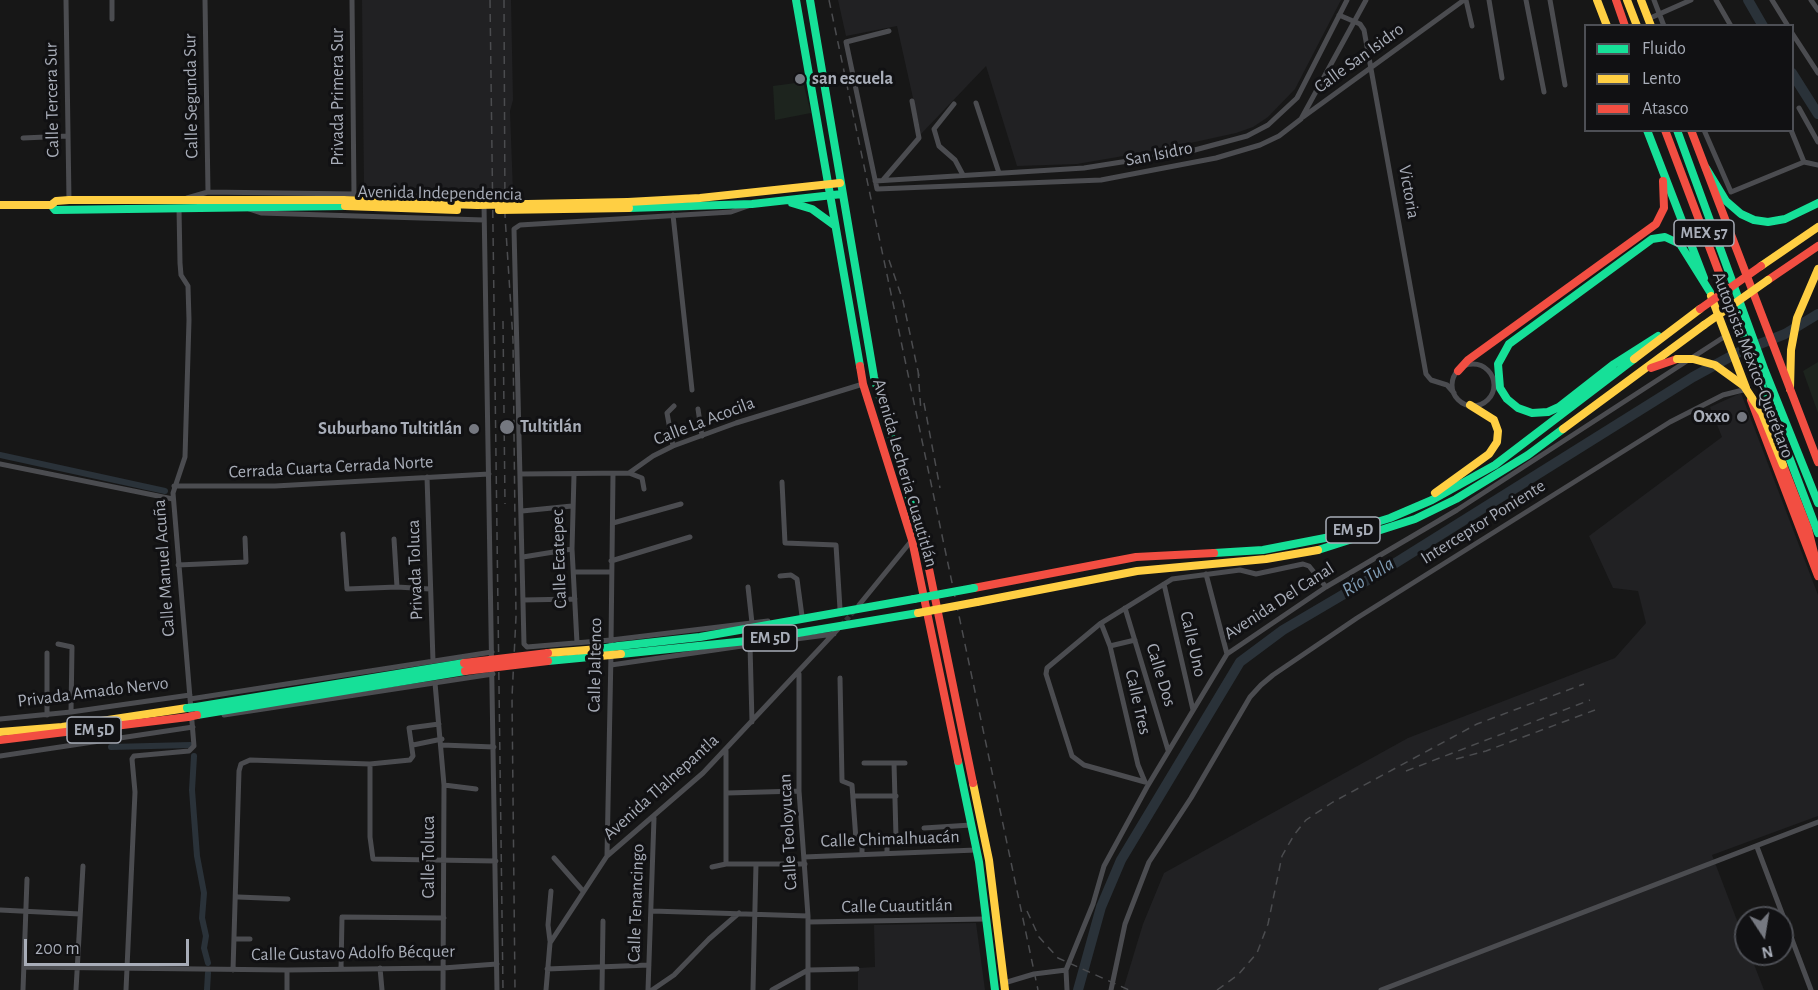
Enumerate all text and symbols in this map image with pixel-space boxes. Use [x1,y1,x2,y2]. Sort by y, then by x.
street label: Calle San Isidro [1310,18,1408,98]
legend [1584,24,1794,132]
street label: Privada Primera Sur [327,28,349,166]
street label: Calle Segunda Sur [179,33,203,159]
text: Fluido [1642,40,1686,58]
street label: Calle Tercera Sur [40,42,64,158]
place label: san escuela [812,68,893,90]
text: Lento [1642,70,1681,88]
marker: san escuela [793,72,807,86]
text: Atasco [1642,100,1689,118]
street label: San Isidro [1124,137,1194,171]
street label: Victoria [1394,163,1424,221]
street label: Avenida Independencia [357,181,523,205]
road number: MEX 57 [1674,220,1734,246]
street label: Autopista México-Querétaro [1707,269,1799,461]
street label: Avenida Lecheria Cuautitlán [868,376,942,570]
street label: Calle La Acocila [650,392,758,450]
place label: Oxxo [1693,406,1730,428]
marker: Oxxo [1735,410,1749,424]
place label: Tultitlán [520,416,582,438]
place label: Suburbano Tultitlán [318,418,462,440]
marker: Tultitlán [498,418,516,436]
marker: Suburbano Tultitlán [467,422,481,436]
street label: Cerrada Cuarta Cerrada Norte [228,451,434,483]
street label: Interceptor Poniente [1417,475,1549,569]
street label: Calle Manuel Acuña [148,499,180,637]
street label: Calle Ecatepec [546,509,572,609]
road number: EM 5D [1326,517,1380,543]
street label: Privada Toluca [402,519,428,621]
water label: Río Tula [1337,552,1399,602]
street label: Avenida Del Canal [1220,557,1338,645]
street label: Calle Uno [1175,609,1211,679]
street label: Calle Jaltenco [583,617,607,713]
road number: EM 5D [743,625,797,651]
street label: Calle Dos [1141,641,1181,709]
street label: Calle Tres [1120,667,1156,737]
street label: Privada Amado Nervo [16,672,170,712]
road number: EM 5D [67,717,121,743]
street label: Avenida Tlalnepantla [599,729,723,845]
street label: Calle Teoloyucan [774,773,802,891]
street label: Calle Toluca [418,816,440,898]
street label: Calle Chimalhuacán [820,826,960,852]
street label: Calle Tenancingo [623,843,649,963]
street label: Calle Cuautitlán [841,894,953,918]
north arrow [1734,906,1794,966]
scale bar [27,927,192,965]
text: 200 m [35,940,80,958]
street label: Calle Gustavo Adolfo Bécquer [251,940,455,966]
text: N [1760,943,1774,961]

